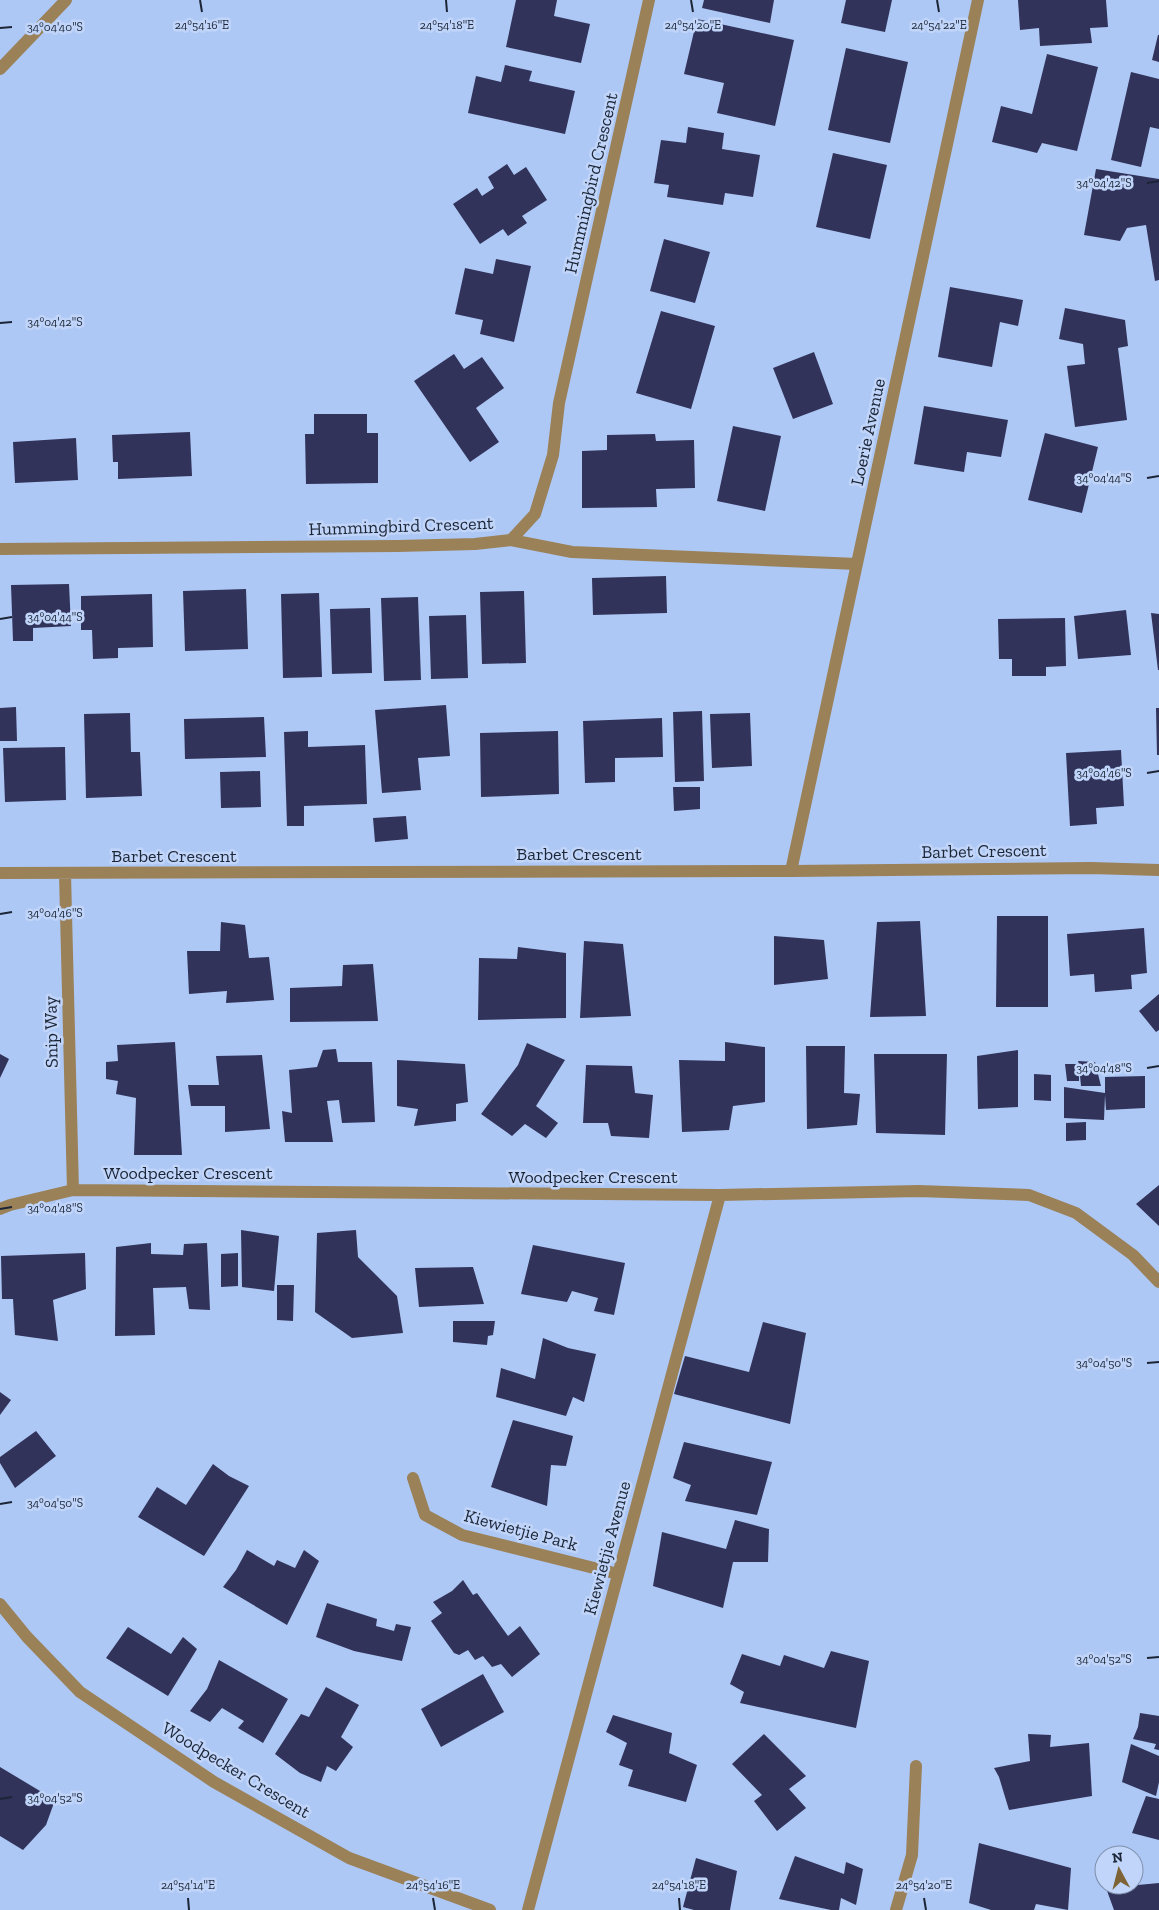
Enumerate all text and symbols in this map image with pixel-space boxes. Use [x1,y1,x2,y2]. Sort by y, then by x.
text: 24°54'16"E [175,18,229,32]
text: 24°54'18"E [420,18,474,32]
text: 24°54'20"E [665,18,721,32]
text: 24°54'22"E [911,18,967,32]
text: 34°04'40"S [27,20,83,34]
street label: Hummingbird Crescent [559,90,623,276]
text: 34°04'42"S [1076,176,1132,190]
text: 34°04'42"S [27,315,83,329]
street label: Loerie Avenue [846,376,890,488]
text: 34°04'44"S [1076,471,1132,485]
street label: Hummingbird Crescent [308,512,494,540]
text: 34°04'44"S [27,610,83,624]
text: 34°04'46"S [1076,766,1132,780]
street label: Barbet Crescent [921,839,1047,863]
street label: Barbet Crescent [516,843,642,865]
street label: Barbet Crescent [111,845,237,867]
text: 34°04'46"S [27,906,83,920]
street label: Snip Way [39,995,63,1068]
text: 34°04'48"S [1076,1061,1132,1075]
street label: Woodpecker Crescent [103,1162,273,1184]
street label: Woodpecker Crescent [508,1166,678,1188]
text: 34°04'48"S [27,1201,83,1215]
text: 34°04'50"S [1076,1356,1132,1370]
street label: Kiewietjie Avenue [579,1479,635,1617]
text: 34°04'50"S [27,1496,83,1510]
street label: Kiewietjie Park [462,1504,581,1556]
text: 34°04'52"S [1076,1652,1132,1666]
street label: Woodpecker Crescent [158,1717,314,1823]
text: 34°04'52"S [27,1791,83,1805]
north arrow [1094,1845,1144,1895]
text: N [1111,1848,1124,1867]
text: 24°54'14"E [161,1878,215,1892]
text: 24°54'16"E [406,1878,460,1892]
text: 24°54'18"E [652,1878,706,1892]
text: 24°54'20"E [896,1878,952,1892]

